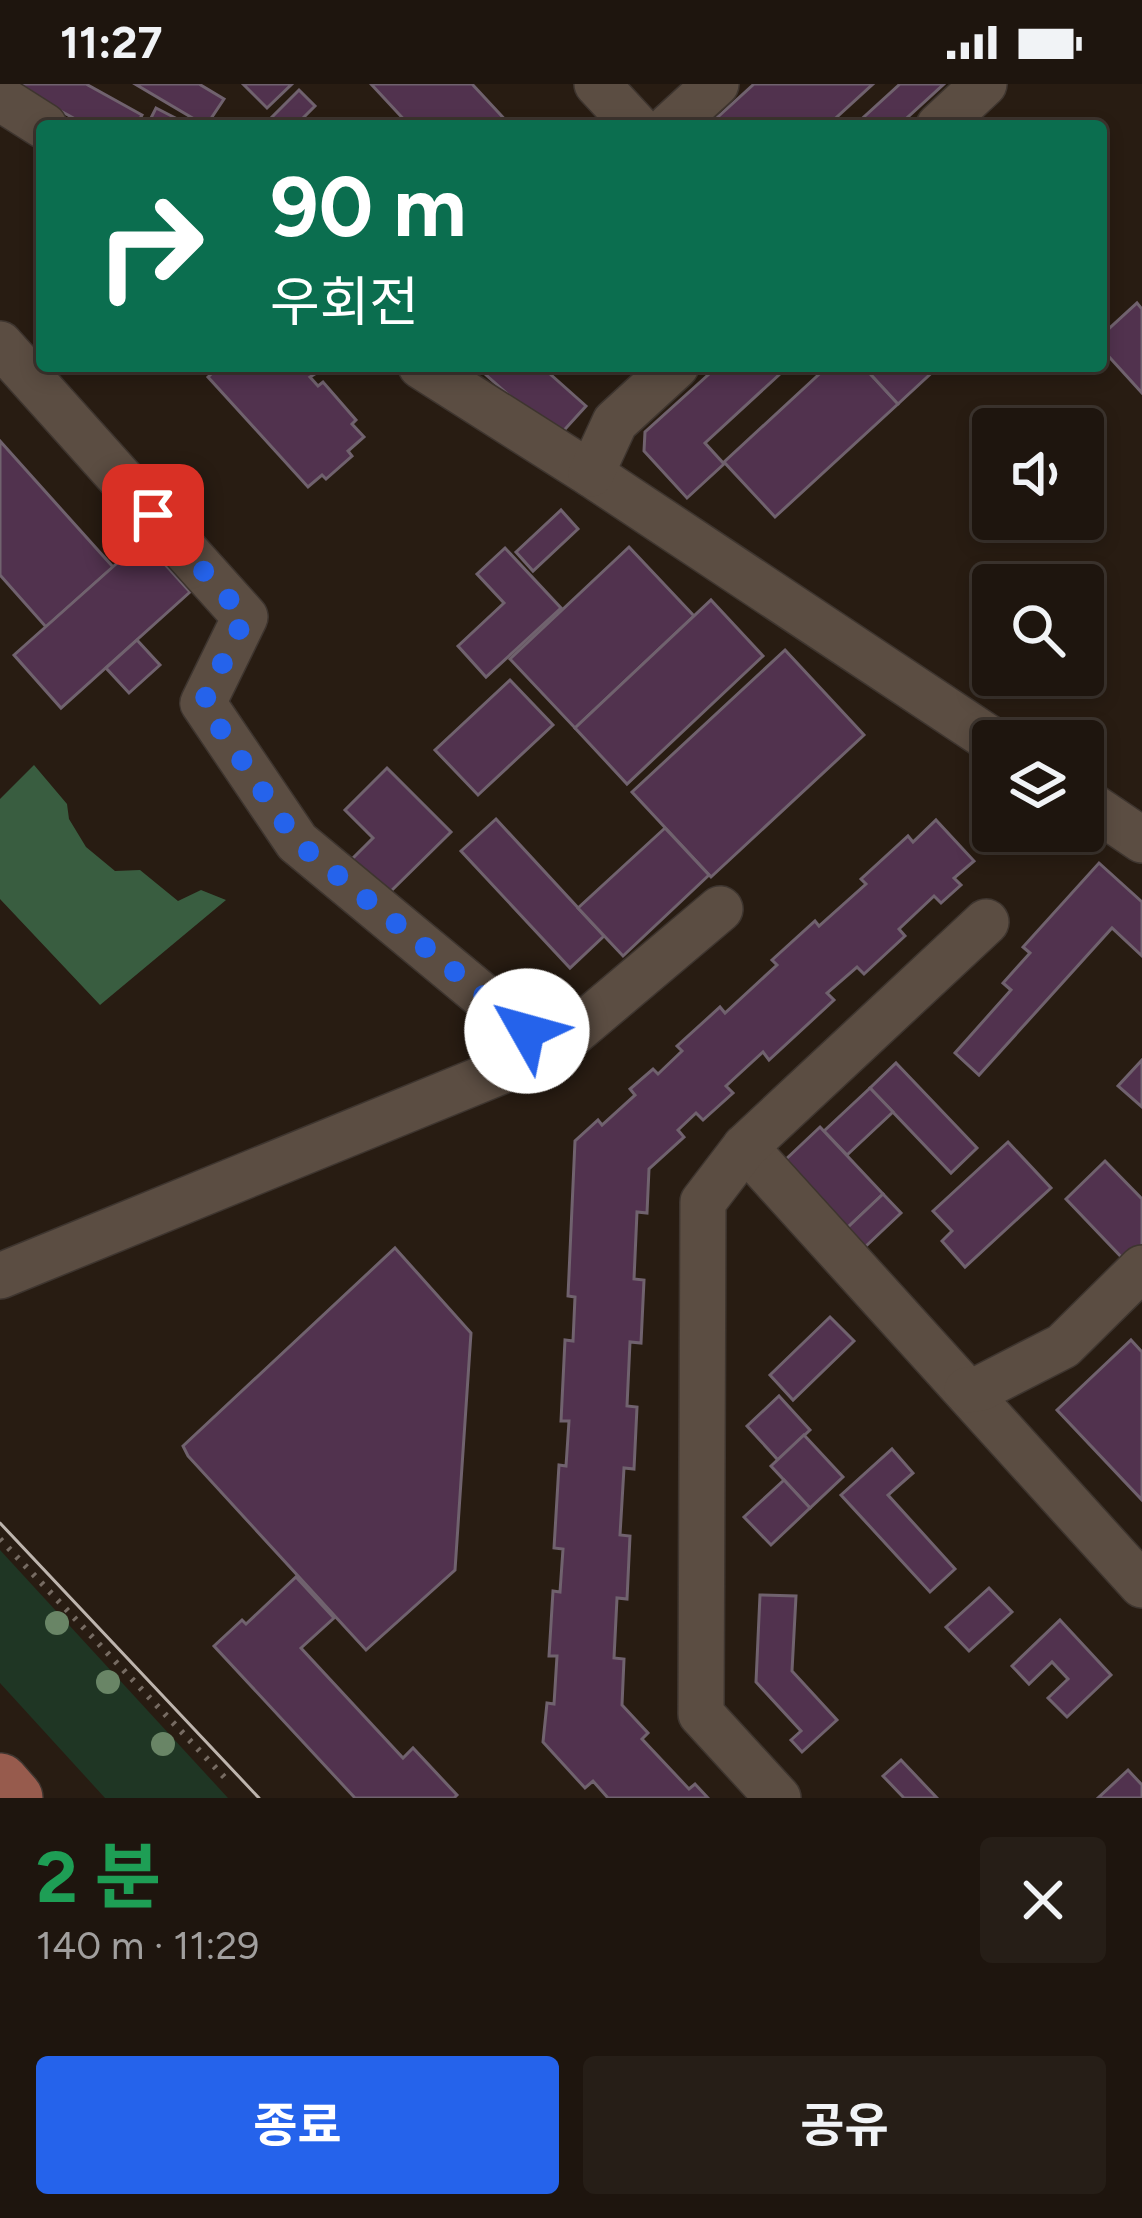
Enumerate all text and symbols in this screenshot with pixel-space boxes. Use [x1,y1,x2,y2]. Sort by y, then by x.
text: 11:27 [60,15,163,69]
text: 90 m [270,156,466,257]
icon: right [72,168,228,324]
text: 우회전 [270,270,419,335]
map controls [972,408,1104,852]
button: sound [972,408,1104,540]
pin [102,464,204,566]
icon: arrive [120,482,186,548]
button: search [972,564,1104,696]
button: layers [972,720,1104,852]
position arrow [464,968,590,1094]
text: 2 분 [36,1834,161,1920]
button: close [980,1837,1106,1963]
text: 140 m · 11:29 [36,1922,259,1969]
button: 종료 [36,2056,559,2194]
button: 공유 [583,2056,1106,2194]

